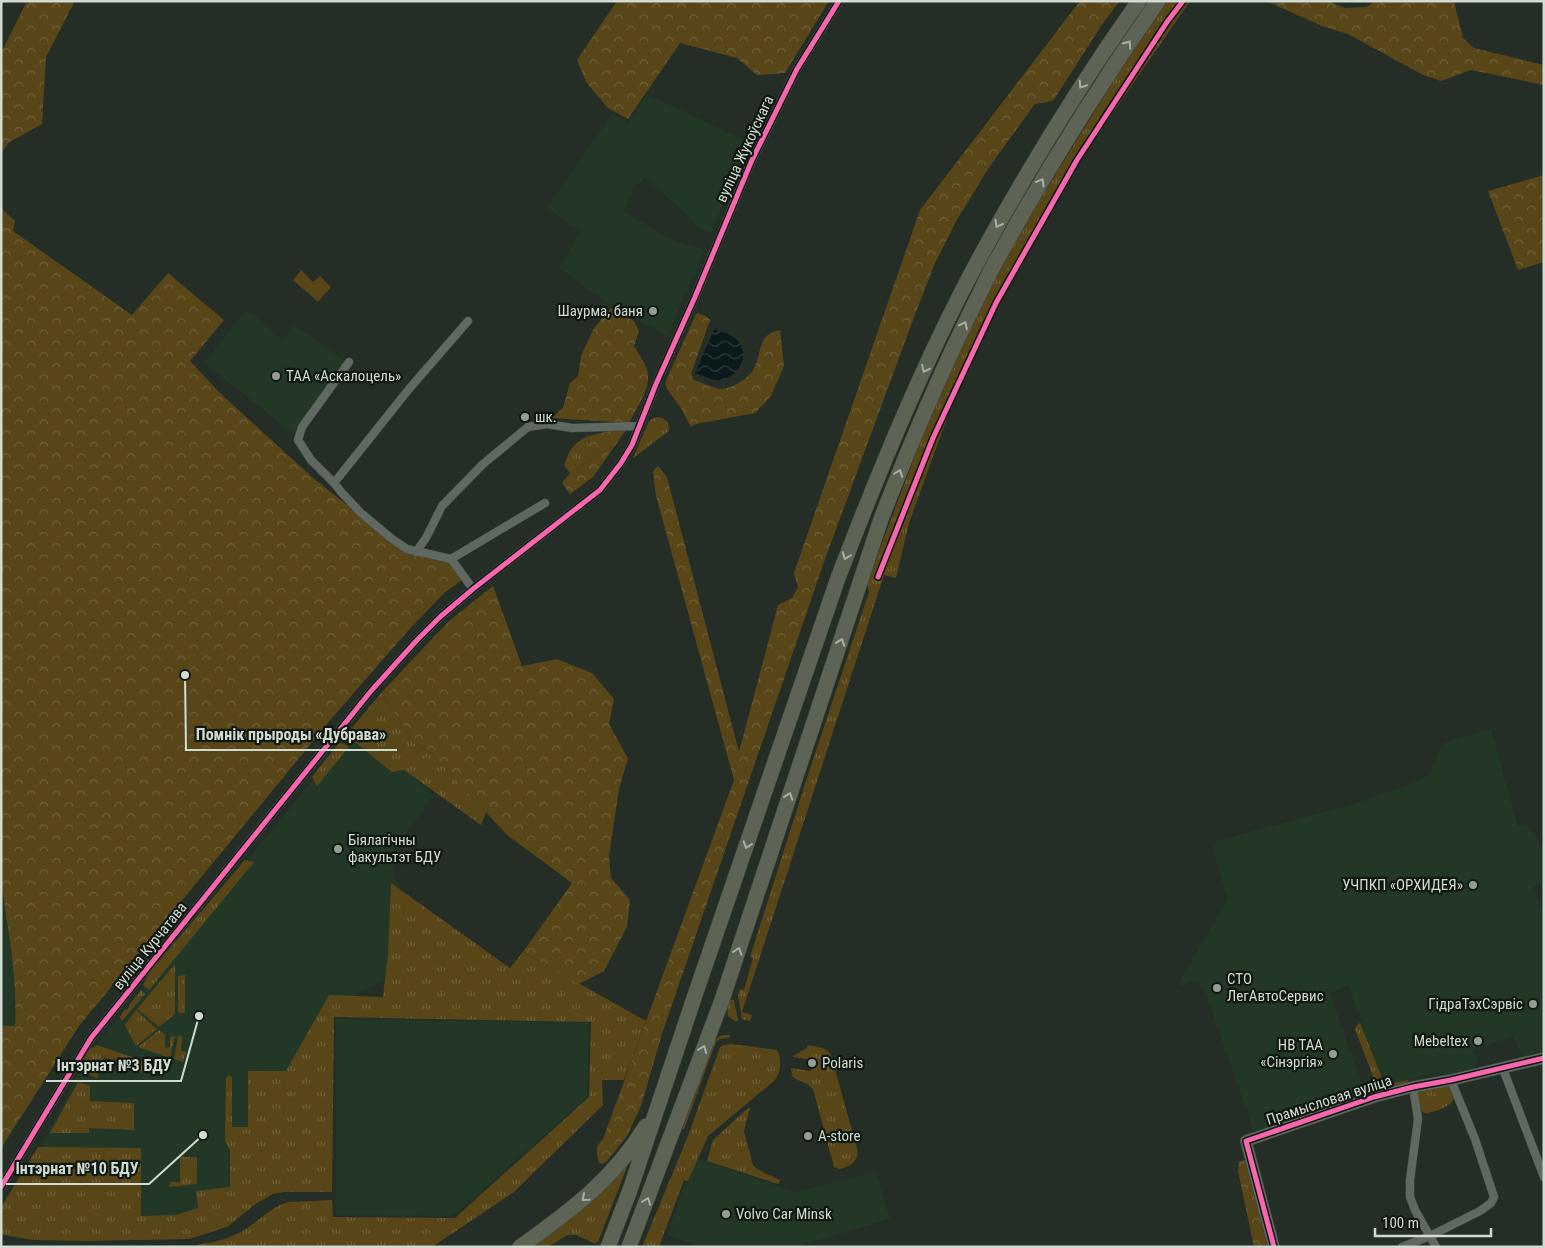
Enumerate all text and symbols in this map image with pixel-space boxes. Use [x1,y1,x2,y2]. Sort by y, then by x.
one-way arrow [1122,40,1131,50]
one-way arrow [1079,79,1088,89]
street label: вуліца Жукоўскага [712,93,778,205]
one-way arrow [1035,178,1045,187]
one-way arrow [995,219,1005,228]
place label: Шаурма, баня [557,302,643,320]
marker: Шаурма, баня [647,305,659,317]
one-way arrow [958,321,968,330]
one-way arrow [921,364,931,373]
place label: ТАА «Аскалоцель» [286,367,401,385]
marker: ТАА «Аскалоцель» [270,370,282,382]
place label: шк. [535,408,557,426]
marker: шк. [519,411,531,423]
one-way arrow [893,470,903,478]
one-way arrow [842,552,852,560]
one-way arrow [835,639,845,647]
callout: Помнік прыроды «Дубрава» [186,719,397,750]
text: Помнік прыроды «Дубрава» [196,725,386,744]
one-way arrow [783,793,793,801]
place label: Біялагічны факультэт БДУ [348,831,441,866]
one-way arrow [743,840,753,849]
marker: Біялагічны факультэт БДУ [332,843,344,855]
place label: УЧПКП «ОРХИДЕЯ» [1342,876,1463,894]
marker: УЧПКП «ОРХИДЕЯ» [1467,879,1479,891]
street label: вуліца Курчатава [109,899,191,993]
one-way arrow [732,947,742,955]
place label: СТО ЛегАвтоСервис [1227,970,1324,1005]
marker: СТО ЛегАвтоСервис [1211,982,1223,994]
place label: ГідраТэхСэрвіс [1428,995,1523,1013]
marker: ГідраТэхСэрвіс [1527,998,1539,1010]
place label: Mebeltex [1414,1032,1468,1050]
marker: Mebeltex [1472,1035,1484,1047]
place label: НВ ТАА «Сінэргія» [1260,1036,1323,1071]
one-way arrow [697,1045,707,1054]
marker: НВ ТАА «Сінэргія» [1327,1048,1339,1060]
callout: Інтэрнат №3 БДУ [46,1050,181,1081]
place label: Polaris [822,1054,863,1072]
text: Інтэрнат №3 БДУ [57,1056,172,1075]
marker: Polaris [806,1057,818,1069]
street label: Прамысловая вуліца [1264,1071,1394,1129]
place label: А-store [818,1127,861,1145]
marker: А-store [802,1130,814,1142]
callout: Інтэрнат №10 БДУ [6,1153,149,1184]
text: Інтэрнат №10 БДУ [16,1159,139,1178]
one-way arrow [582,1192,591,1201]
one-way arrow [640,1197,651,1206]
place label: Volvo Car Minsk [736,1205,832,1223]
scale bar [1375,1206,1491,1238]
marker: Volvo Car Minsk [720,1208,732,1220]
text: 100 m [1382,1214,1419,1232]

